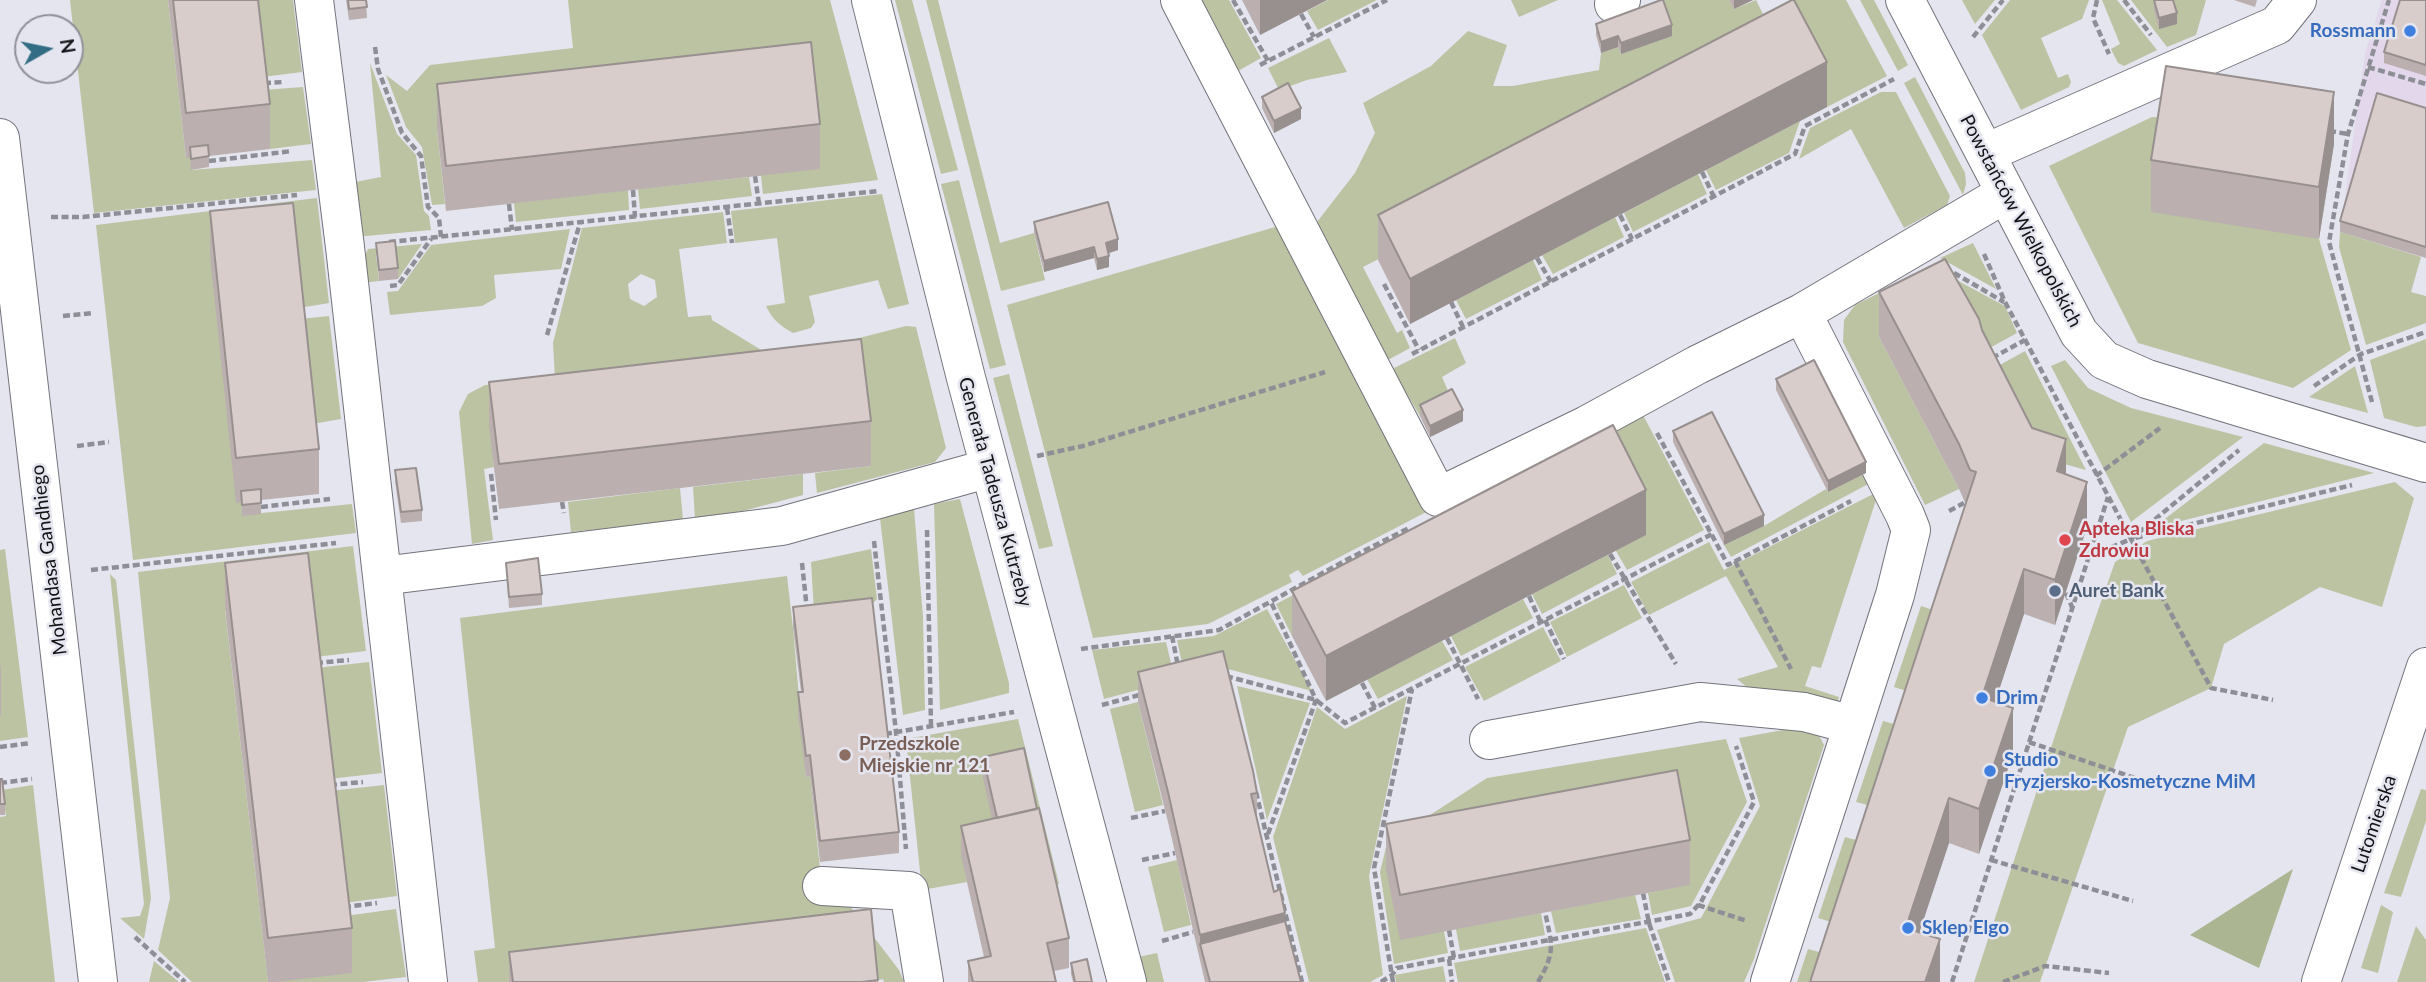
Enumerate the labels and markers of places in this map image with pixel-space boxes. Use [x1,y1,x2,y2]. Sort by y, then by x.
place label: Rossmann [2310,20,2396,42]
marker: Rossmann [2402,23,2418,39]
place label: Apteka Bliska Zdrowiu [2079,518,2194,562]
marker: Apteka Bliska Zdrowiu [2057,532,2073,548]
place label: Auret Bank [2069,580,2164,602]
marker: Auret Bank [2047,583,2063,599]
place label: Drim [1996,687,2038,709]
marker: Drim [1974,690,1990,706]
place label: Przedszkole Miejskie nr 121 [859,733,990,777]
marker: Przedszkole Miejskie nr 121 [837,747,853,763]
place label: Studio Fryzjersko-Kosmetyczne MiM [2004,749,2256,793]
marker: Studio Fryzjersko-Kosmetyczne MiM [1982,763,1998,779]
place label: Sklep Elgo [1922,917,2009,939]
marker: Sklep Elgo [1900,920,1916,936]

